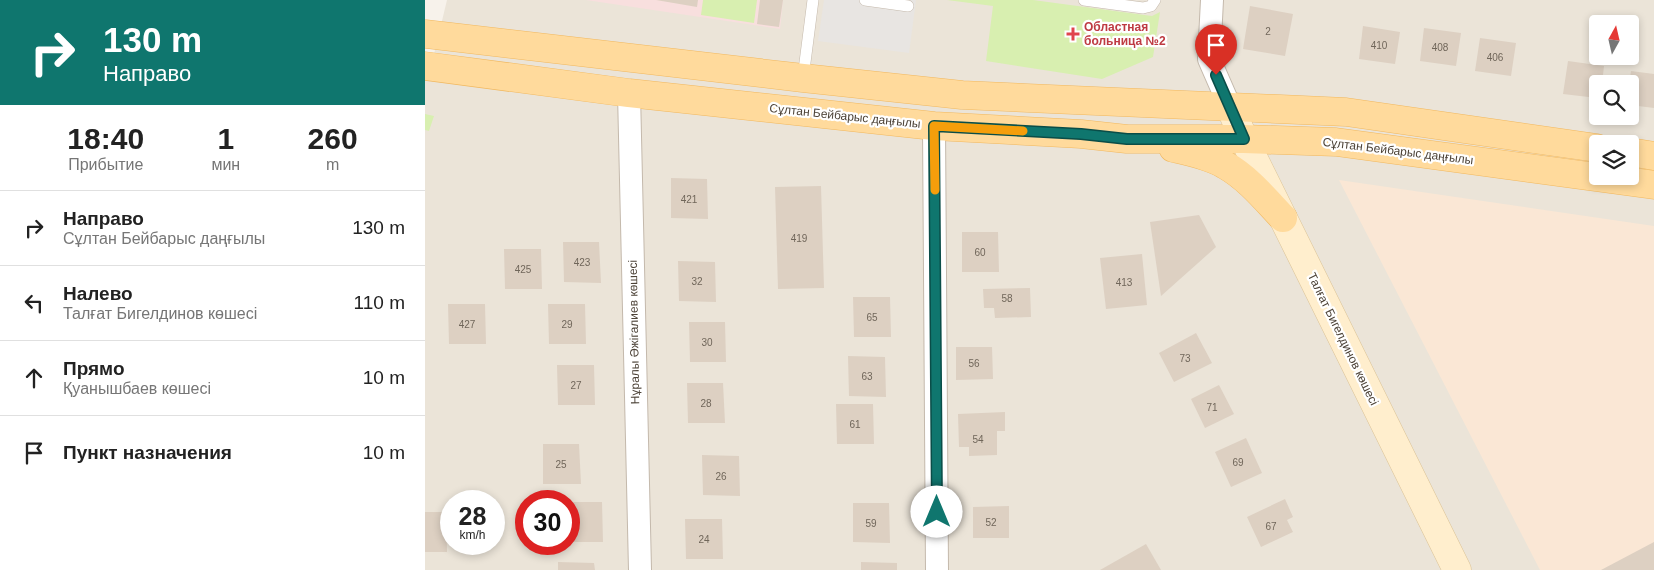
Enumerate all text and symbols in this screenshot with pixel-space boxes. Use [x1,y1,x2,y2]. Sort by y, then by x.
north arrow [1589,15,1639,65]
map controls [1589,15,1639,185]
icon: right [20,20,85,85]
text: 130 m [103,20,202,59]
place label: Областная больница №2 [1084,20,1166,48]
pin [1195,24,1237,75]
house number: 2 [1265,26,1271,37]
marker: Областная больница №2 [1066,27,1080,41]
icon: arrive [1202,31,1230,59]
house number: 410 [1371,40,1388,51]
house number: 408 [1432,42,1449,53]
house number: 406 [1487,52,1504,63]
text: Направо [103,61,191,86]
button: search [1589,75,1639,125]
street label: Сұлтан Бейбарыс даңғылы [769,101,921,131]
text: 18:40 [67,122,144,155]
text: 1 [217,122,234,155]
text: 260 [308,122,358,155]
street label: Сұлтан Бейбарыс даңғылы [1322,135,1474,167]
button: layers [1589,135,1639,185]
text: Прибытие [68,156,143,173]
text: мин [211,156,240,173]
text: m [326,156,339,173]
house number: 421 [681,194,698,205]
text: Направо [63,208,144,229]
icon: right [20,214,48,242]
text: 130 m [352,217,405,238]
text: Сұлтан Бейбарыс даңғылы [63,230,265,247]
house number: 419 [791,233,808,244]
house number: 60 [974,247,986,258]
house number: 423 [574,257,591,268]
street label: Нұралы Әжiгалиев көшесi [626,260,642,404]
house number: 425 [515,264,532,275]
street label: Талғат Бигелдинов көшесі [1305,270,1381,408]
house number: 32 [691,276,703,287]
house number: 413 [1116,277,1133,288]
text: Налево [63,283,133,304]
icon: left [20,289,48,317]
text: 110 m [354,292,405,313]
house number: 58 [1001,293,1013,304]
text: Талғат Бигелдинов көшесі [63,305,257,322]
house number: 65 [866,312,878,323]
house number: 427 [459,319,476,330]
house number: 29 [561,319,573,330]
house number: 30 [701,337,713,348]
house number: 73 [1179,353,1191,364]
text: Прямо [63,358,125,379]
house number: 56 [968,358,980,369]
icon: ahead [20,364,48,392]
text: 10 m [363,367,405,388]
house number: 63 [861,371,873,382]
text: Қуанышбаев көшесі [63,380,211,397]
house number: 27 [570,380,582,391]
house number: 28 [700,398,712,409]
house number: 71 [1206,402,1218,413]
house number: 61 [849,419,861,430]
house number: 54 [972,434,984,445]
icon: arrive [20,439,48,467]
text: Пункт назначения [63,442,232,463]
text: 10 m [363,442,405,463]
house number: 69 [1232,457,1244,468]
house number: 25 [555,459,567,470]
house number: 26 [715,471,727,482]
position arrow [910,485,962,537]
speed limit sign: 30 [515,490,580,555]
text: 28 [459,502,486,530]
house number: 52 [985,517,997,528]
house number: 59 [865,518,877,529]
house number: 67 [1265,521,1277,532]
text: km/h [459,528,486,542]
house number: 24 [698,534,710,545]

